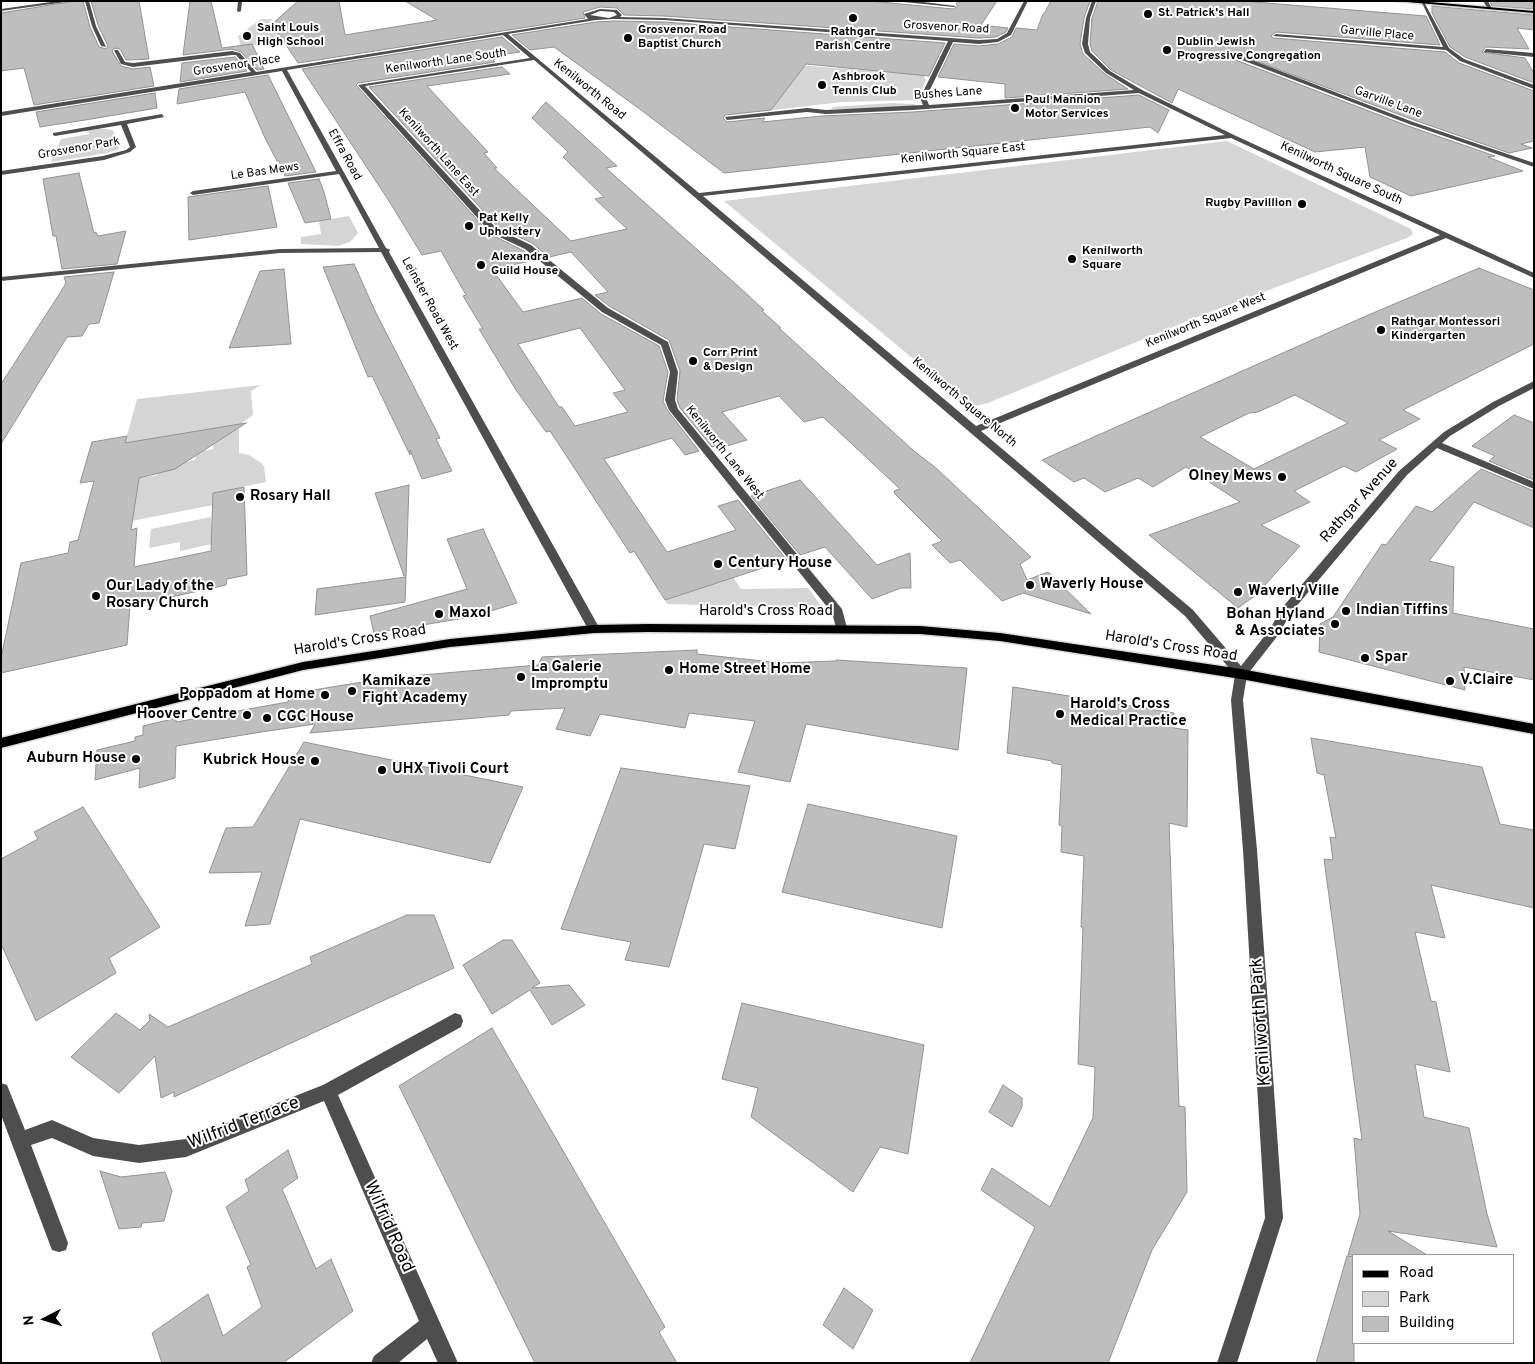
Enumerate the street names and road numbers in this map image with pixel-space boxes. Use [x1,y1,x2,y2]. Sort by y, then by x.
street label: Grosvenor Road [903,19,989,37]
street label: Garville Place [1340,24,1414,44]
street label: Kenilworth Lane South [385,46,507,78]
street label: Grosvenor Place [192,52,282,80]
street label: Kenilworth Road [550,56,628,124]
street label: Bushes Lane [913,84,983,104]
street label: Garville Lane [1352,84,1424,122]
street label: Kenilworth Lane East [395,106,481,200]
street label: Effra Road [324,127,364,183]
street label: Grosvenor Park [37,135,121,163]
street label: Kenilworth Square South [1278,139,1404,209]
street label: Kenilworth Square East [900,140,1026,168]
street label: Le Bas Mews [230,160,300,184]
street label: Leinster Road West [398,255,460,353]
street label: Kenilworth Square West [1144,290,1268,352]
street label: Kenilworth Square North [909,355,1019,451]
street label: Kenilworth Lane West [682,403,766,503]
street label: Rathgar Avenue [1317,455,1403,547]
street label: Harold's Cross Road [699,603,833,621]
street label: Harold's Cross Road [293,622,427,660]
street label: Harold's Cross Road [1104,628,1238,666]
street label: Kenilworth Park [1247,957,1277,1087]
street label: Wilfrid Terrace [185,1093,303,1155]
street label: Wilfrid Road [358,1178,418,1276]

